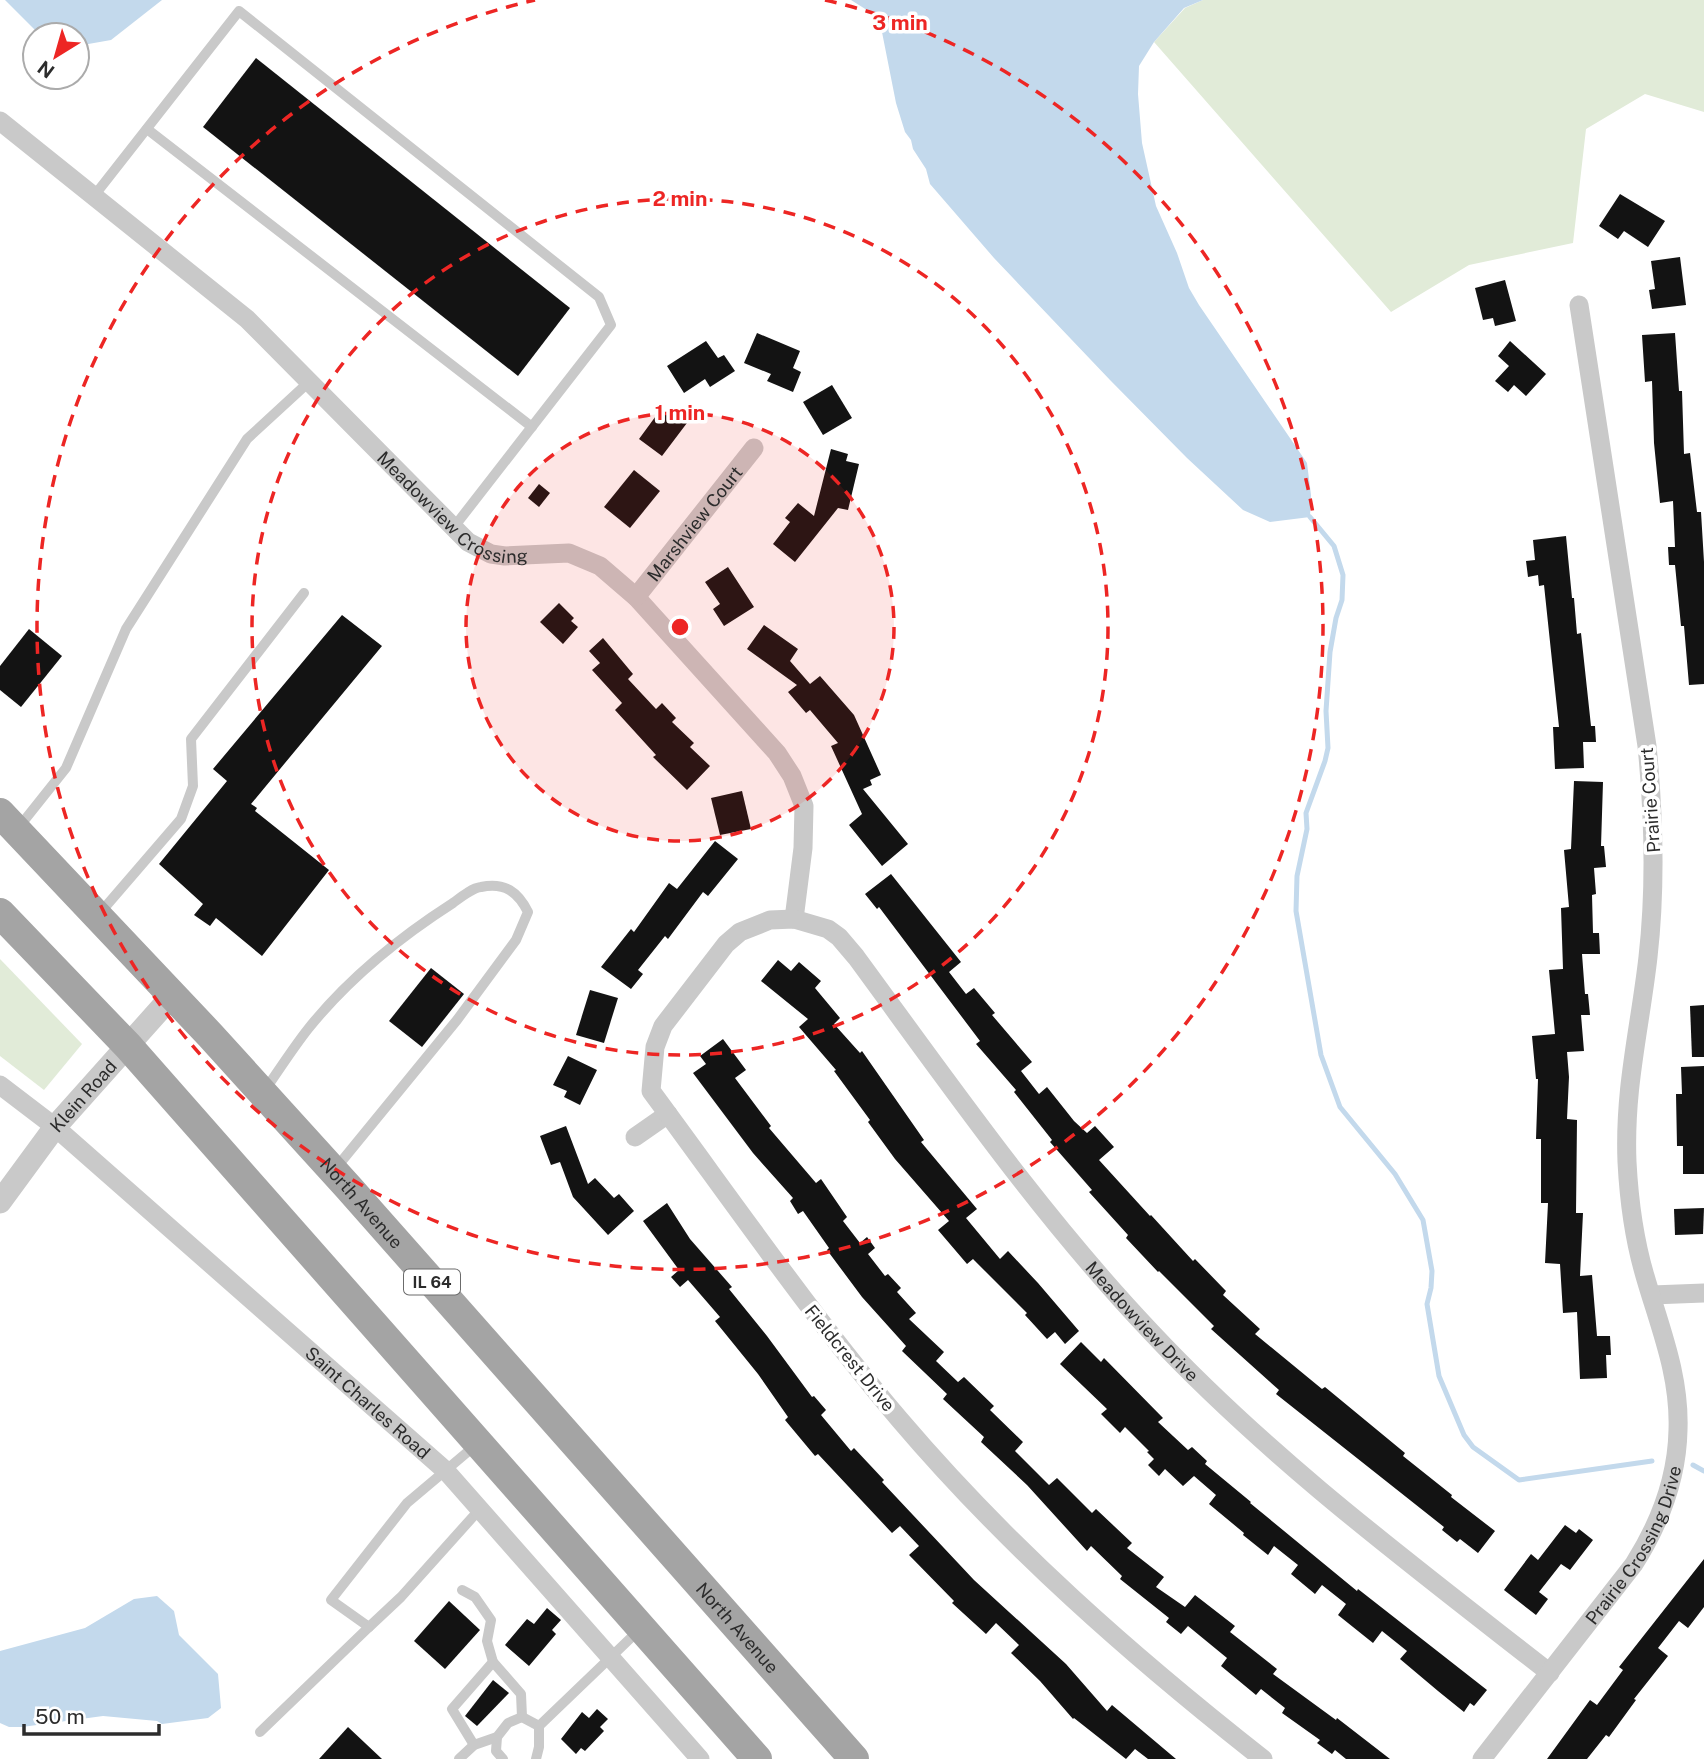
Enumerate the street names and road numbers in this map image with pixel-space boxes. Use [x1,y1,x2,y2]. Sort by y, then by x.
street label: Meadowview Crossing [373,447,528,567]
street label: Marshview Court [642,462,746,585]
street label: Prairie Court [1636,747,1664,853]
street label: Klein Road [45,1055,121,1136]
street label: North Avenue [316,1153,408,1252]
street label: Meadowview Drive [1082,1257,1203,1385]
road number: IL 64 [404,1270,460,1294]
street label: Fieldcrest Drive [801,1300,899,1416]
street label: Saint Charles Road [301,1342,435,1463]
street label: Prairie Crossing Drive [1581,1464,1685,1628]
street label: North Avenue [692,1578,783,1677]

